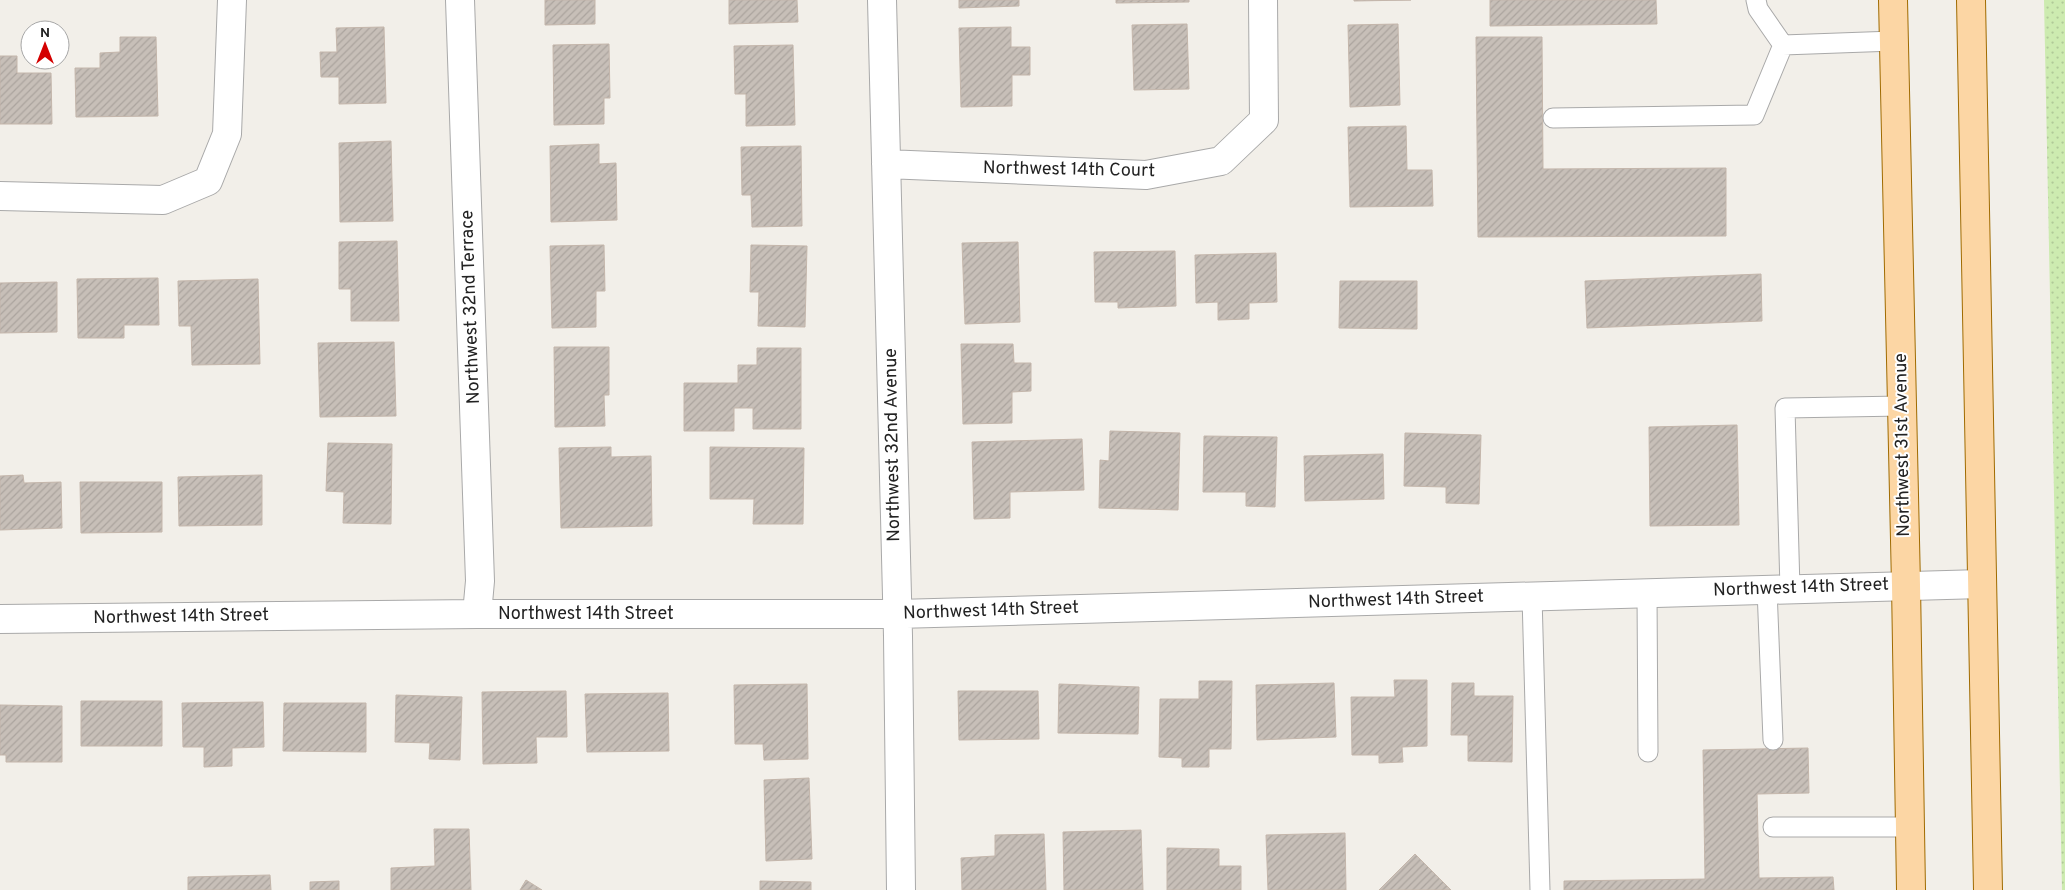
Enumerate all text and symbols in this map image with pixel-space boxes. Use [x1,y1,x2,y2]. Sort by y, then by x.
north arrow [20,20,70,70]
text: N [40,25,50,42]
street label: Northwest 14th Court [983,157,1155,183]
street label: Northwest 32nd Terrace [456,210,486,404]
street label: Northwest 32nd Avenue [880,348,906,542]
street label: Northwest 31st Avenue [1890,353,1916,537]
street label: Northwest 14th Street [1713,573,1889,603]
street label: Northwest 14th Street [1308,585,1484,615]
street label: Northwest 14th Street [903,596,1079,626]
street label: Northwest 14th Street [498,603,674,626]
street label: Northwest 14th Street [93,604,269,630]

